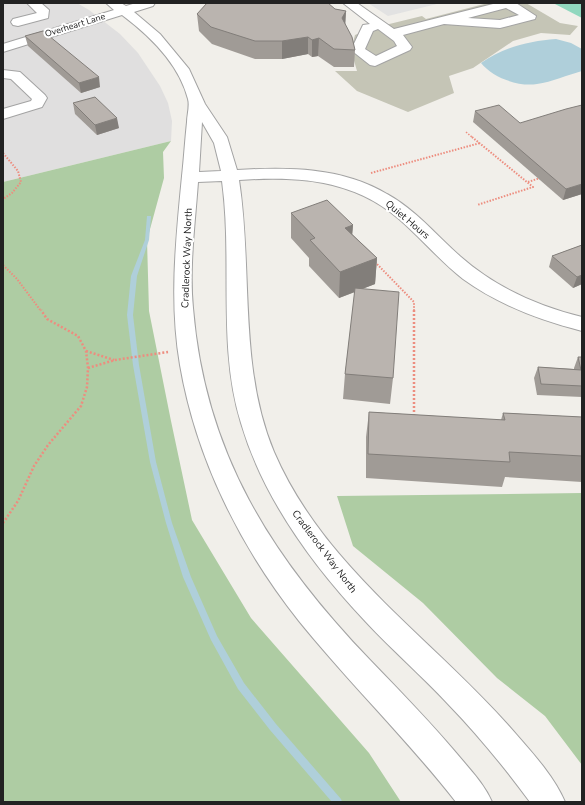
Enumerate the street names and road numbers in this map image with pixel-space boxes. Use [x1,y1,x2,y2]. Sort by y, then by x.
street label: Overheart Lane [43,10,107,40]
street label: Quiet Hours [382,197,433,243]
street label: Cradlerock Way North [178,208,196,308]
street label: Cradlerock Way North [288,507,360,596]

